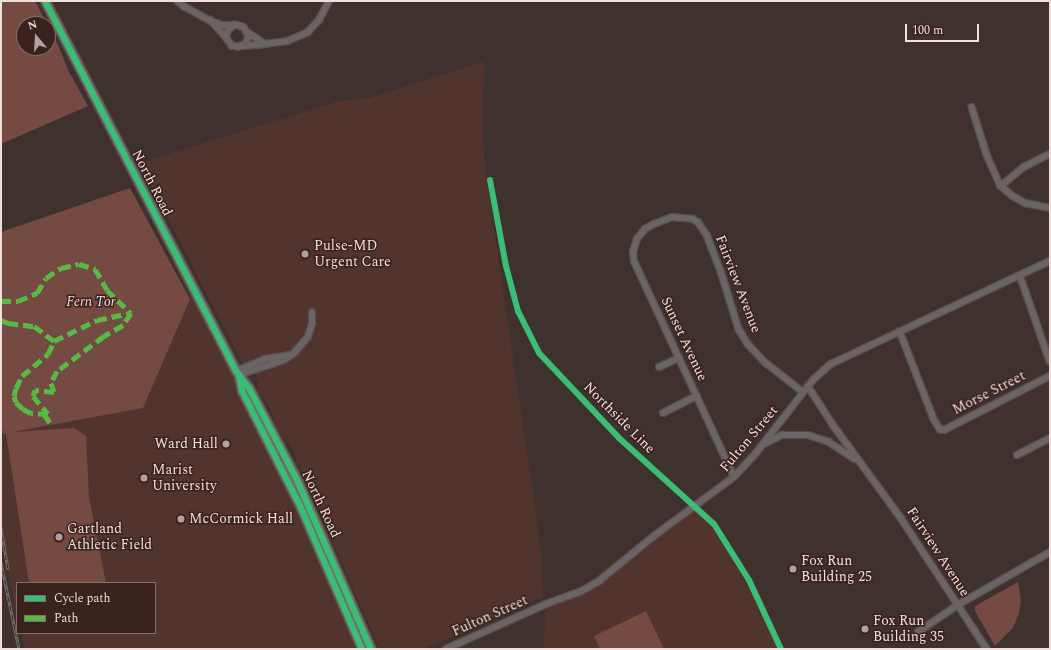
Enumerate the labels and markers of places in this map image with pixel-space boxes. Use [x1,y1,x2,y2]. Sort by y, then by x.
place label: Pulse-MD Urgent Care [314,238,391,270]
marker: Pulse-MD Urgent Care [299,248,311,260]
place label: Ward Hall [154,436,218,452]
marker: Ward Hall [221,439,231,449]
place label: Marist University [152,462,217,494]
marker: Marist University [139,473,149,483]
place label: McCormick Hall [189,511,293,527]
marker: McCormick Hall [176,514,186,524]
place label: Gartland Athletic Field [67,521,152,554]
marker: Gartland Athletic Field [54,532,64,542]
place label: Fox Run Building 25 [801,553,872,586]
marker: Fox Run Building 25 [788,564,798,574]
place label: Fox Run Building 35 [873,613,944,646]
marker: Fox Run Building 35 [860,624,870,634]

